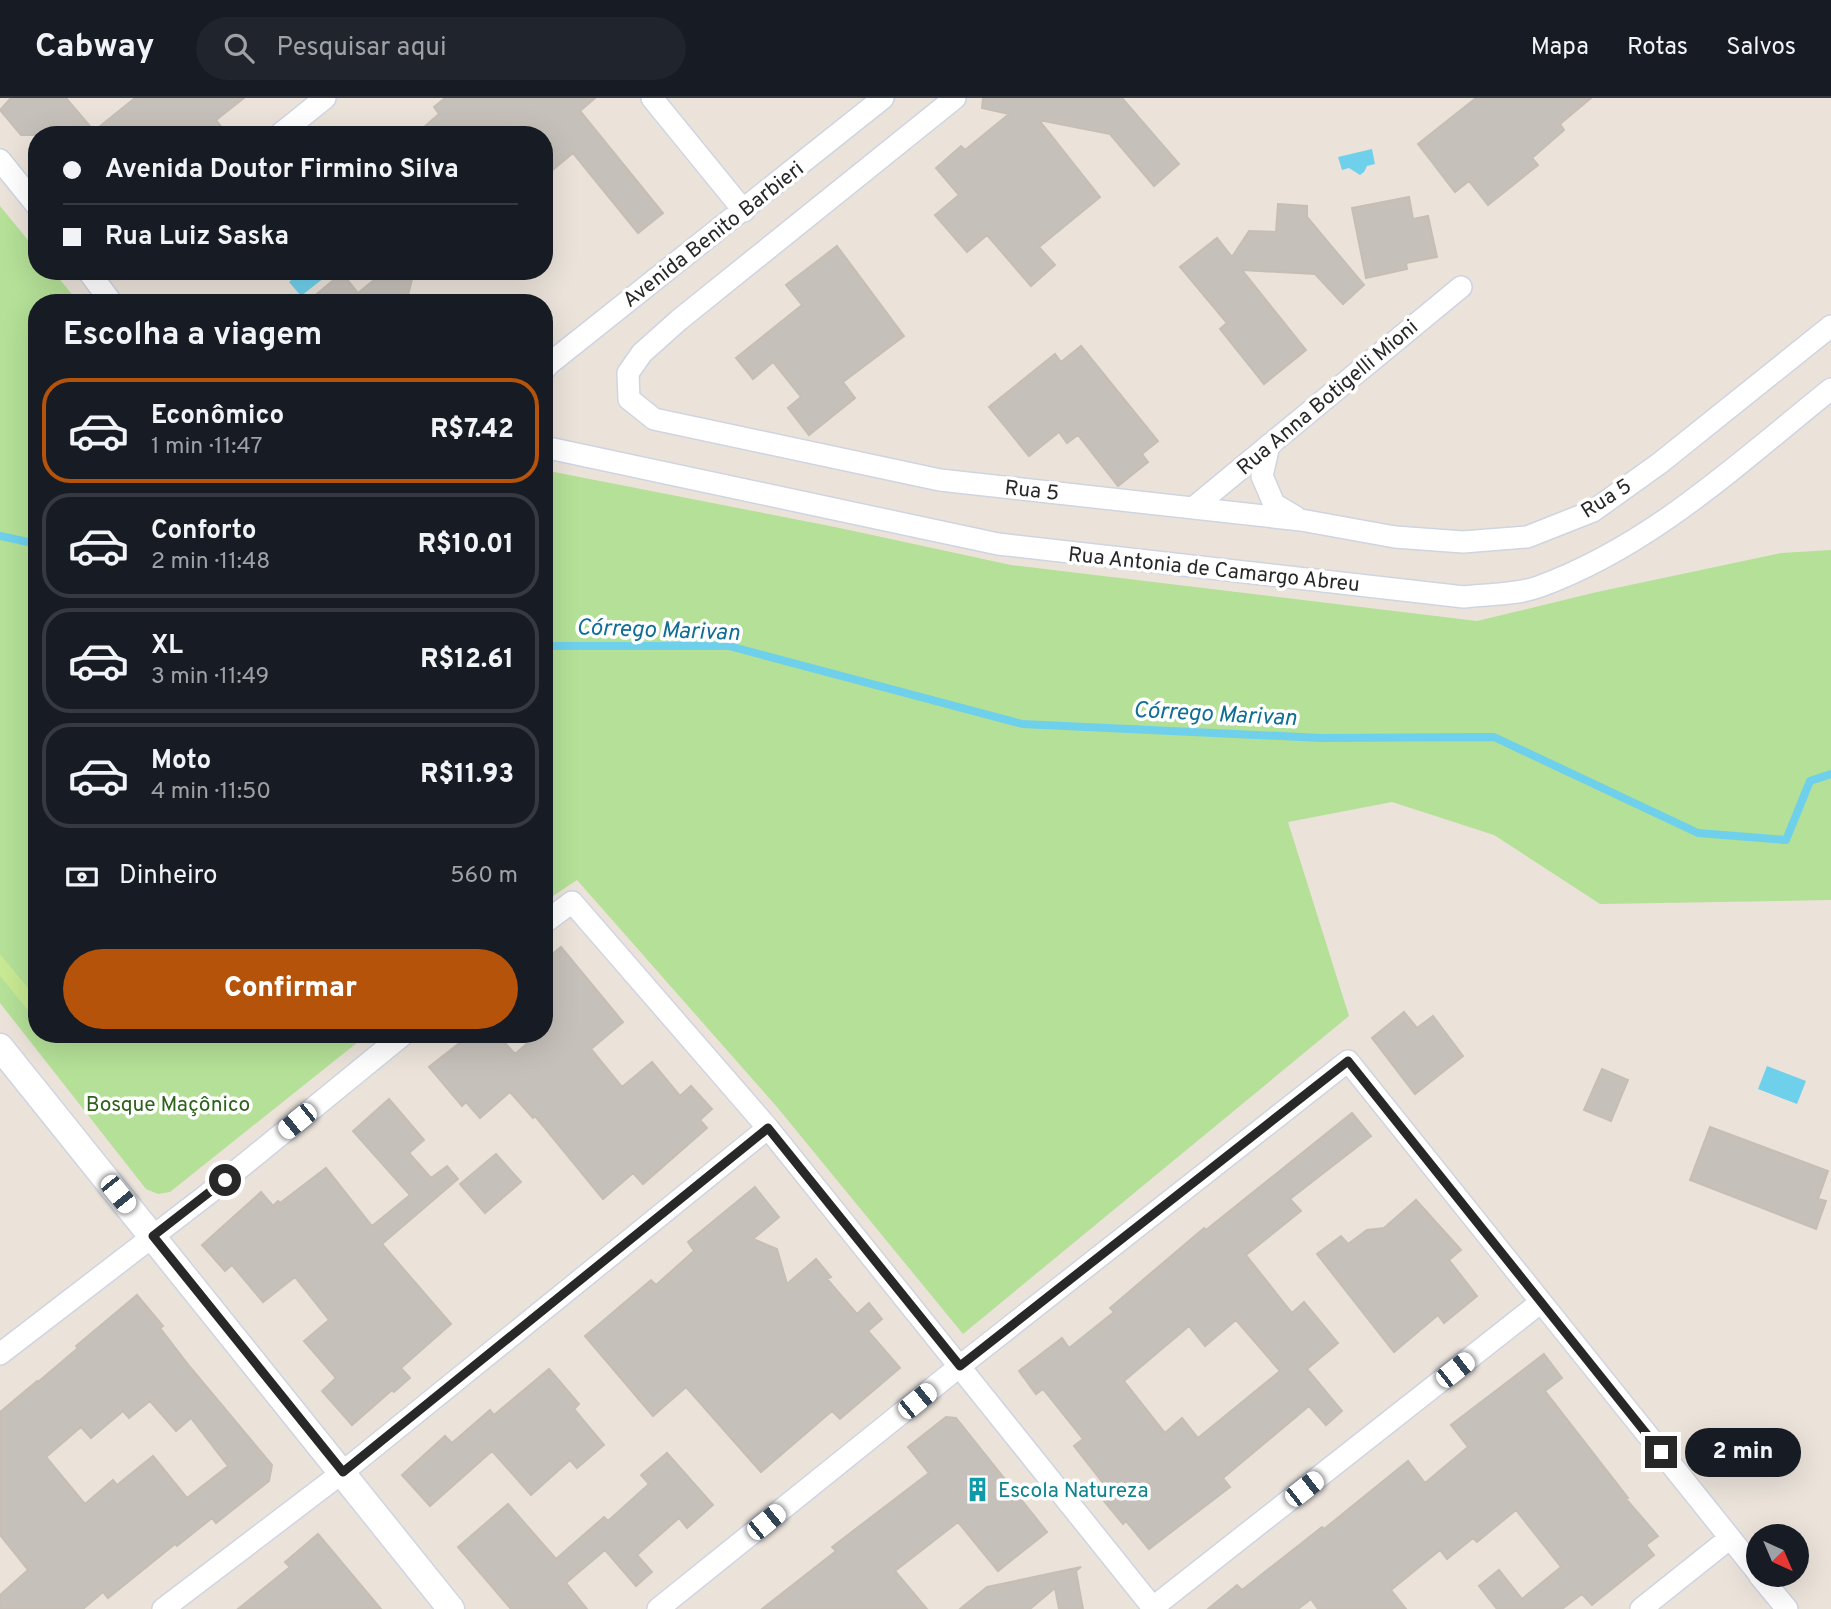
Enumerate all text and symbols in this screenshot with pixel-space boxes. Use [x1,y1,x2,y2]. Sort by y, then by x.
search box [196,17,686,80]
text: Cabway [35,27,154,69]
icon: search [220,29,258,67]
text: Pesquisar aqui [276,32,447,65]
text: Mapa [1531,33,1589,63]
text: Rotas [1627,33,1688,63]
text: Salvos [1726,33,1796,63]
text: Avenida Doutor Firmino Silva [105,154,459,187]
street label: Avenida Benito Barbieri [618,156,810,314]
text: Rua Luiz Saska [105,221,289,254]
street label: Rua Anna Botigelli Mioni [1232,314,1424,482]
text: Escolha a viagem [63,316,322,356]
icon: car [67,399,130,462]
text: Econômico [151,400,284,433]
text: R$7.42 [430,414,514,447]
text: 1 min · 11:47 [151,433,262,462]
street label: Rua 5 [1576,473,1637,525]
street label: Rua 5 [1003,475,1060,508]
icon: car [67,514,130,577]
text: Conforto [151,515,257,548]
text: R$10.01 [418,529,514,562]
street label: Rua Antonia de Camargo Abreu [1067,542,1361,599]
text: 2 min · 11:48 [151,548,270,577]
water label: Córrego Marivan [576,614,741,649]
icon: car [67,629,130,692]
text: XL [151,630,183,663]
text: R$12.61 [420,644,514,677]
text: 3 min · 11:49 [151,663,269,692]
water label: Córrego Marivan [1132,697,1298,734]
icon: car [67,744,130,807]
text: Moto [151,745,211,778]
text: R$11.93 [420,759,514,792]
text: 4 min · 11:50 [151,778,271,807]
icon: cash [63,858,101,896]
text: Dinheiro [119,860,218,893]
text: 560 m [450,862,518,891]
button: Confirmar [63,949,518,1029]
park label: Bosque Maçônico [86,1092,250,1119]
car [275,1100,320,1142]
route start [209,1164,241,1196]
car [97,1171,140,1217]
car [1432,1349,1479,1391]
car [895,1380,940,1422]
callout: 2 min [1686,1428,1801,1476]
route end [1645,1436,1677,1468]
text: 2 min [1713,1438,1773,1467]
car [1281,1468,1328,1510]
building icon: Escola Natureza [964,1476,992,1504]
place label: Escola Natureza [998,1478,1148,1505]
car [744,1501,789,1543]
north arrow [1746,1524,1810,1587]
map controls [1746,1524,1809,1587]

